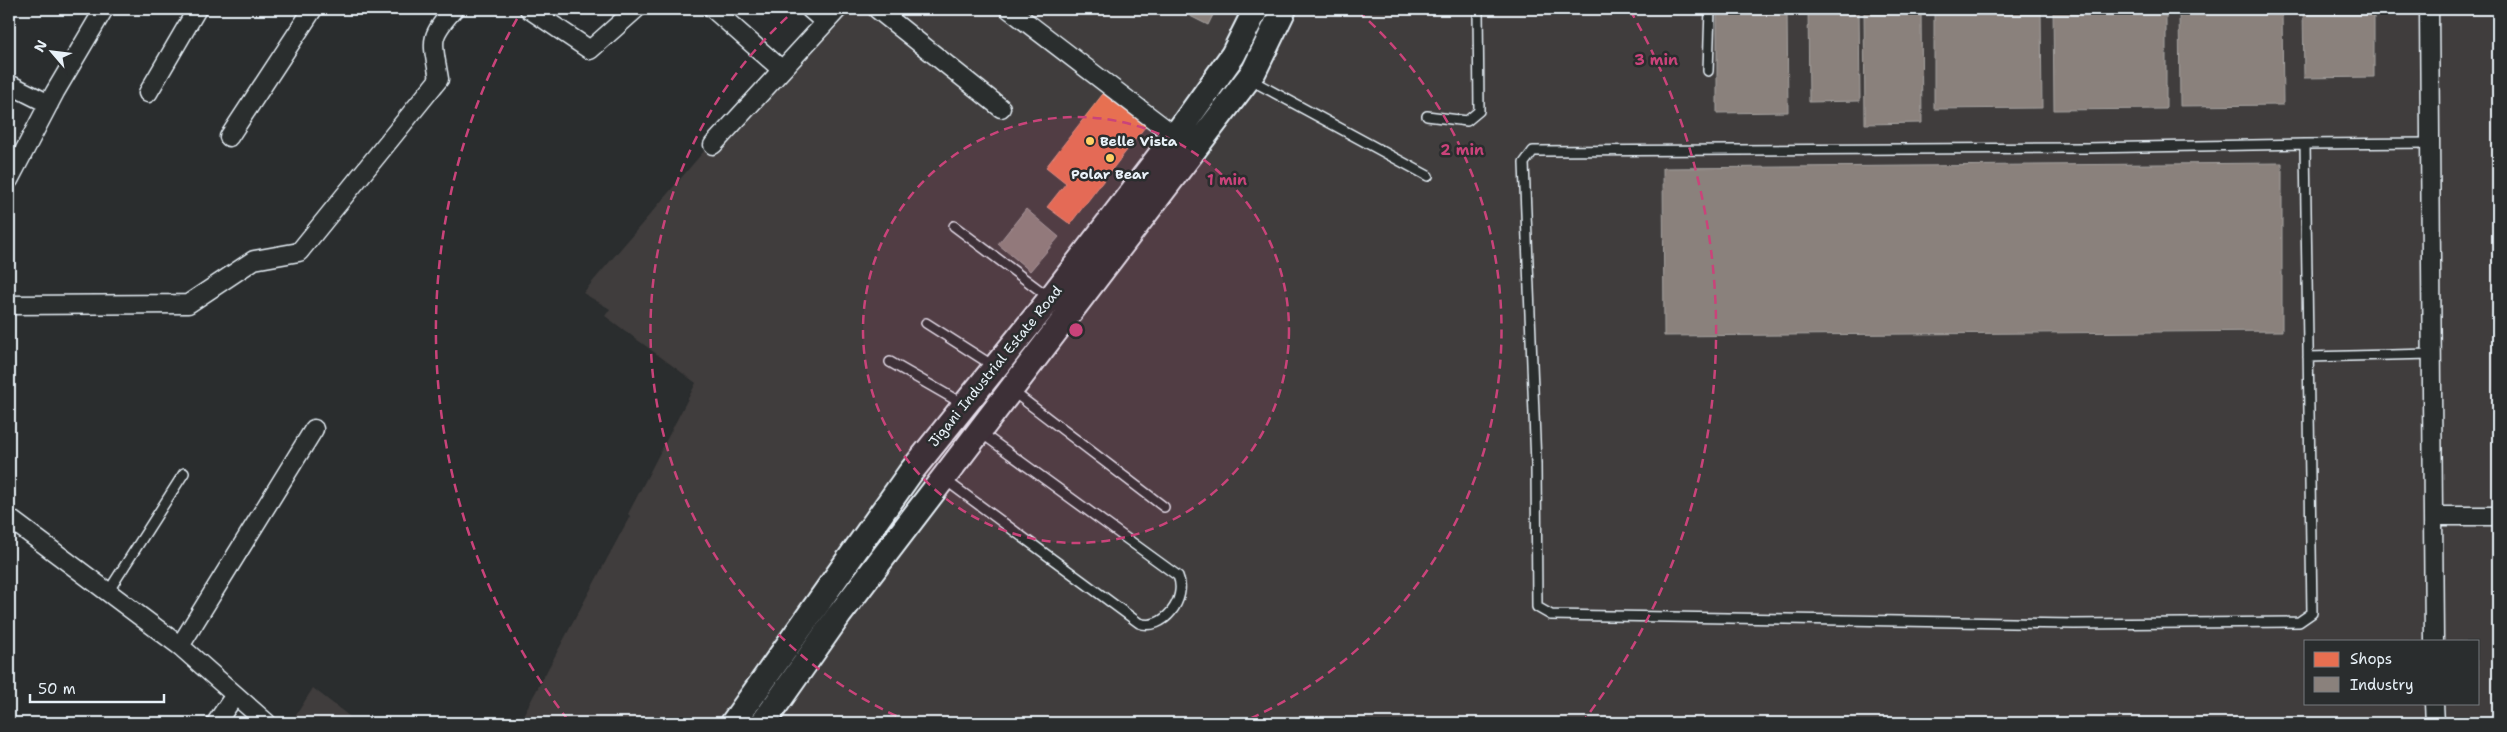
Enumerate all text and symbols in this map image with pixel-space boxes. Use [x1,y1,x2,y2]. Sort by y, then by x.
north arrow [28,28,78,78]
text: N [30,37,51,55]
text: 3 min [1634,50,1678,70]
place label: Belle Vista [1100,132,1178,150]
marker: Belle Vista [1084,135,1096,147]
text: 2 min [1440,140,1484,160]
marker: Polar Bear [1104,152,1116,164]
place label: Polar Bear [1071,165,1149,183]
text: 1 min [1207,170,1247,190]
street label: Jigani Industrial Estate Road [924,282,1066,450]
centre of rings [1067,321,1085,339]
legend [2304,640,2480,704]
text: Shops [2350,649,2392,669]
scale bar [30,672,164,704]
text: Industry [2350,675,2414,695]
text: 50 m [38,679,76,699]

